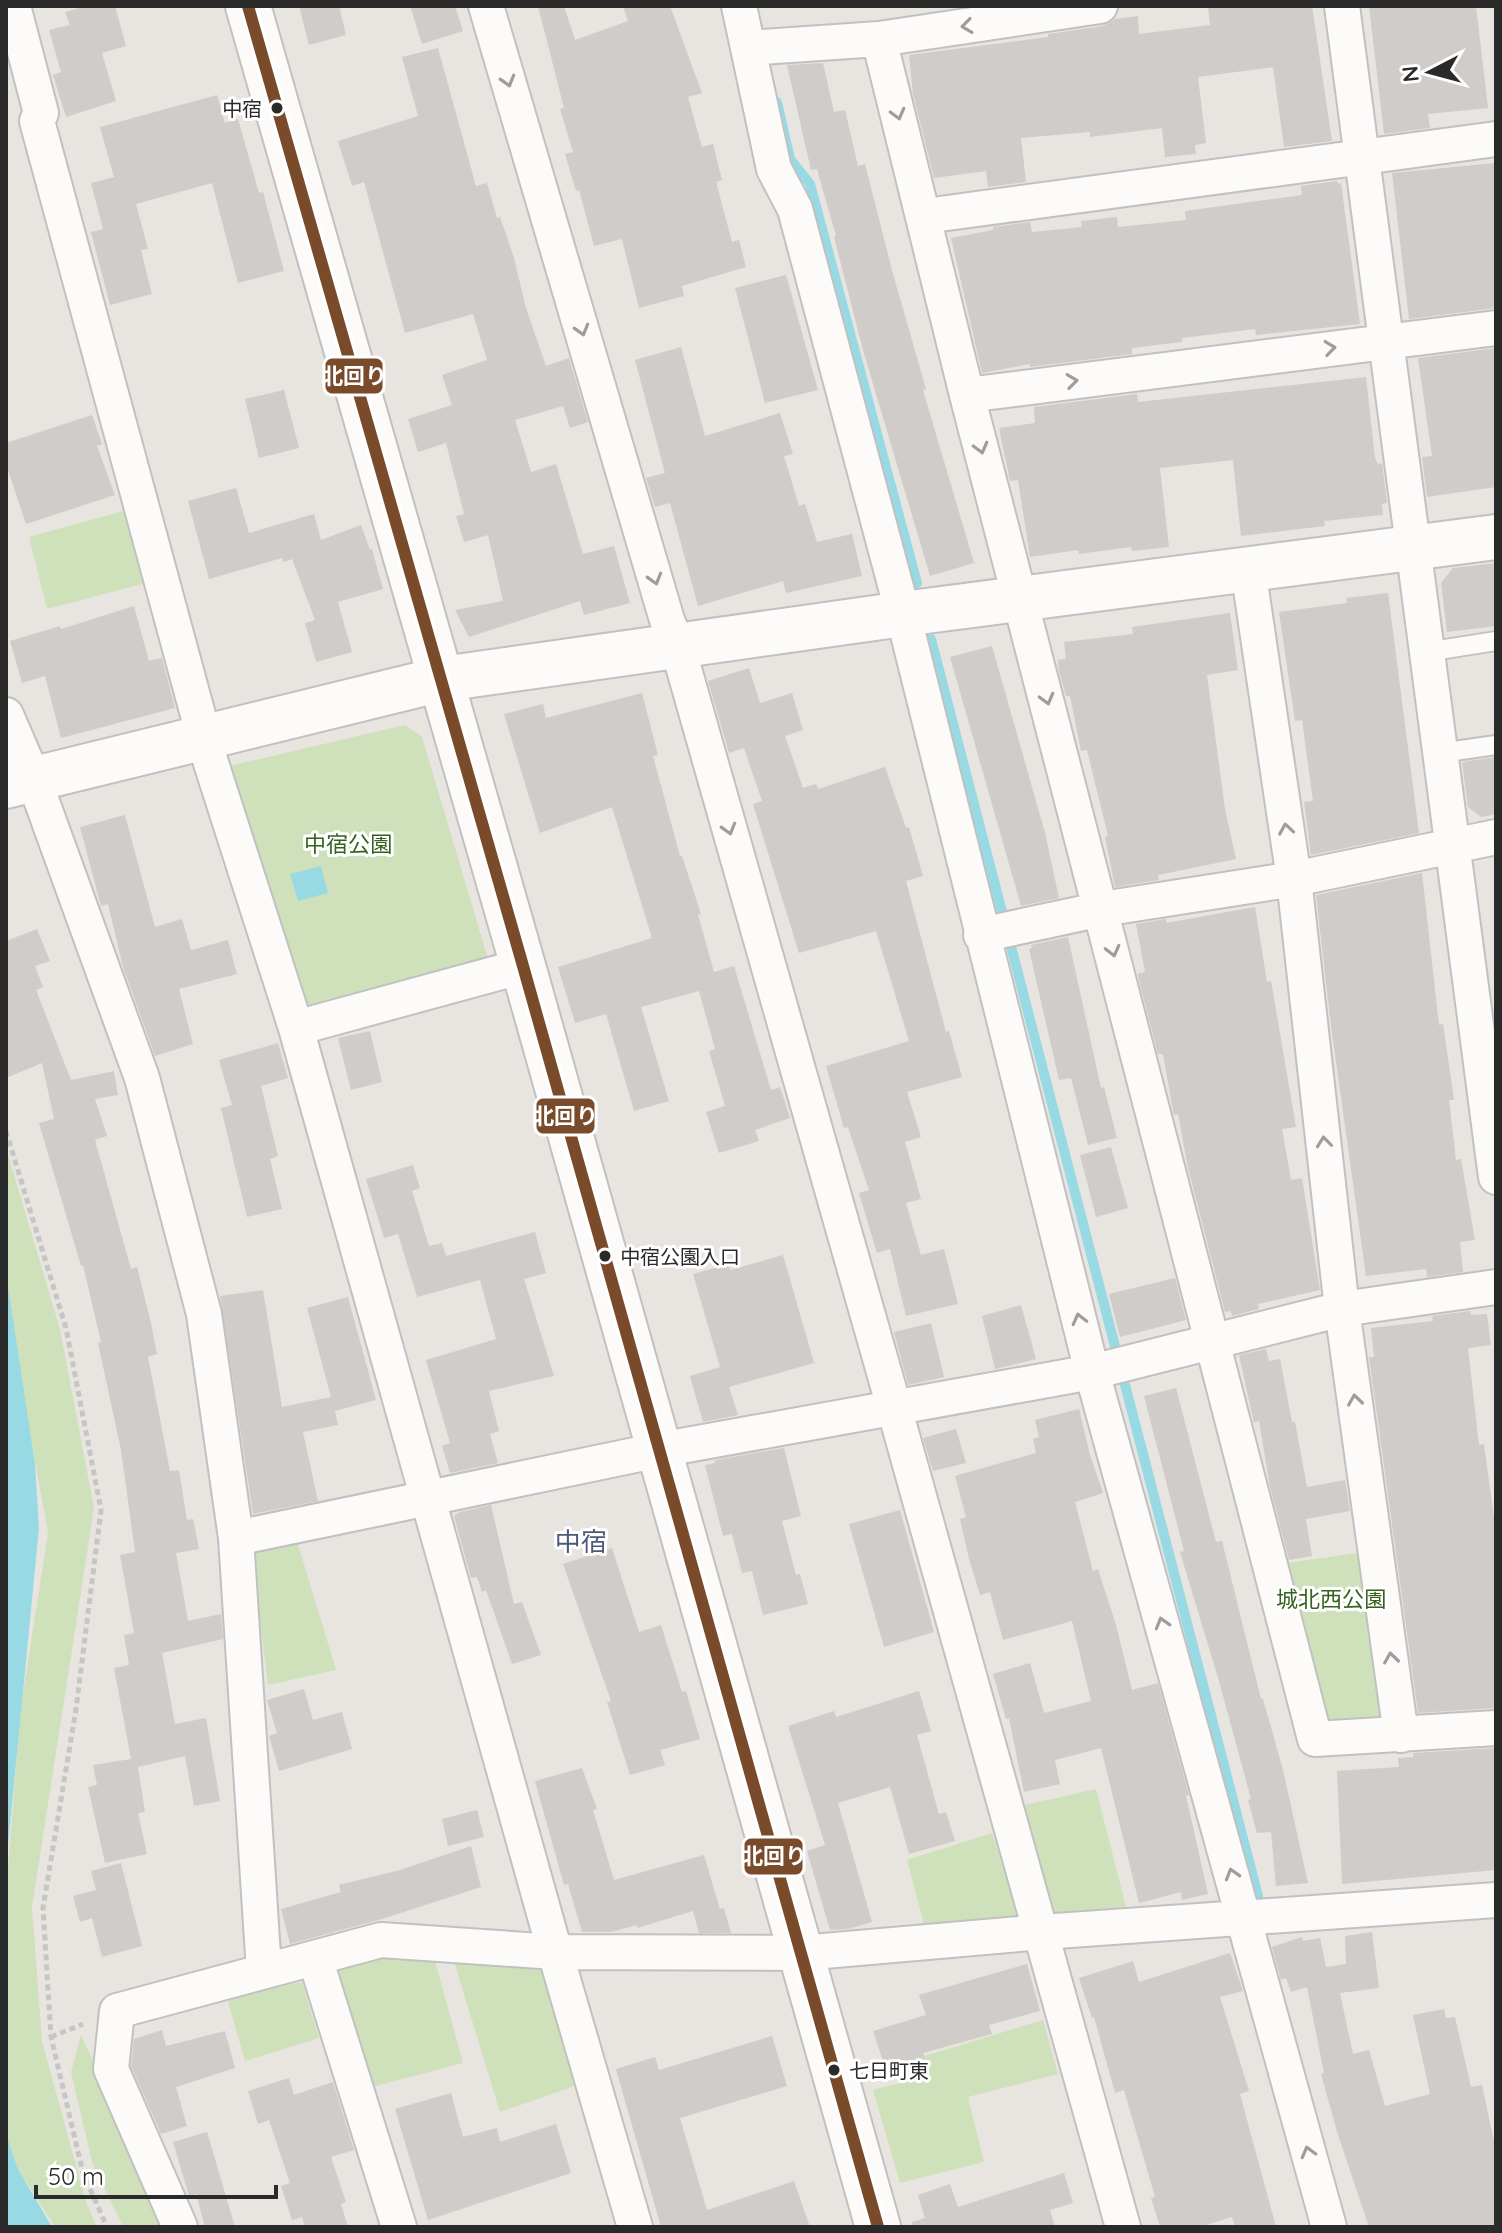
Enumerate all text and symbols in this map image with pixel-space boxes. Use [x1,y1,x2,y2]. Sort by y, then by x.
one-way arrow [960,17,974,34]
north arrow [1390,32,1470,112]
text: N [1395,65,1425,84]
one-way arrow [499,73,515,87]
place label: 中宿 [222,96,262,121]
marker: 中宿 [269,100,285,116]
one-way arrow [889,107,906,121]
one-way arrow [573,323,589,337]
one-way arrow [1323,340,1337,357]
line badge: 北回り [324,357,384,395]
text: 北回り [321,362,387,390]
one-way arrow [1065,373,1079,390]
one-way arrow [972,440,989,454]
one-way arrow [646,572,662,586]
one-way arrow [1038,692,1055,706]
one-way arrow [720,821,736,835]
one-way arrow [1279,822,1296,835]
park label: 中宿公園 [304,830,392,858]
one-way arrow [1104,944,1121,957]
line badge: 北回り [535,1097,596,1135]
text: 北回り [532,1102,598,1130]
one-way arrow [1315,1135,1332,1148]
place label: 中宿公園入口 [620,1244,740,1269]
marker: 中宿公園入口 [597,1248,613,1264]
one-way arrow [1071,1312,1088,1326]
one-way arrow [1347,1394,1364,1407]
district label: 中宿 [555,1525,607,1558]
park label: 城北西公園 [1276,1585,1386,1613]
one-way arrow [1155,1617,1172,1631]
one-way arrow [1382,1651,1399,1664]
line badge: 北回り [743,1837,804,1876]
text: 北回り [741,1842,807,1870]
one-way arrow [1225,1867,1242,1881]
place label: 七日町東 [849,2058,929,2083]
marker: 七日町東 [826,2062,842,2078]
one-way arrow [1301,2145,1317,2159]
scale bar [36,2149,276,2199]
text: 50 m [48,2161,104,2191]

